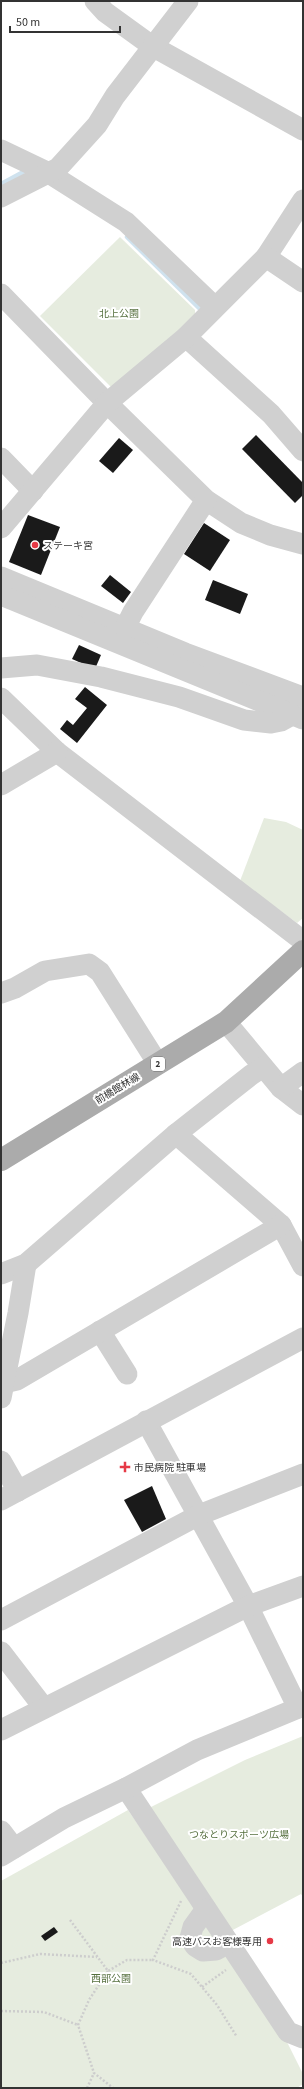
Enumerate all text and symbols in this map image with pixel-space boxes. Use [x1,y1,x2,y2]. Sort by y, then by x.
scale bar [10,8,120,34]
text: 50 m [16,14,40,31]
park label: 北上公園 [99,307,139,321]
place label: ステーキ宮 [43,539,93,553]
marker: ステーキ宮 [30,540,40,550]
road number: 2 [151,1057,165,1071]
street label: 前橋館林線 [92,1070,143,1108]
marker: 市民病院 駐車場 [119,1461,131,1473]
place label: 市民病院 駐車場 [134,1461,206,1475]
park label: つなとりスポーツ広場 [189,1828,289,1842]
place label: 高速バスお客様専用 [172,1935,262,1949]
marker: 高速バスお客様専用 [265,1936,275,1946]
park label: 西部公園 [91,1972,131,1986]

